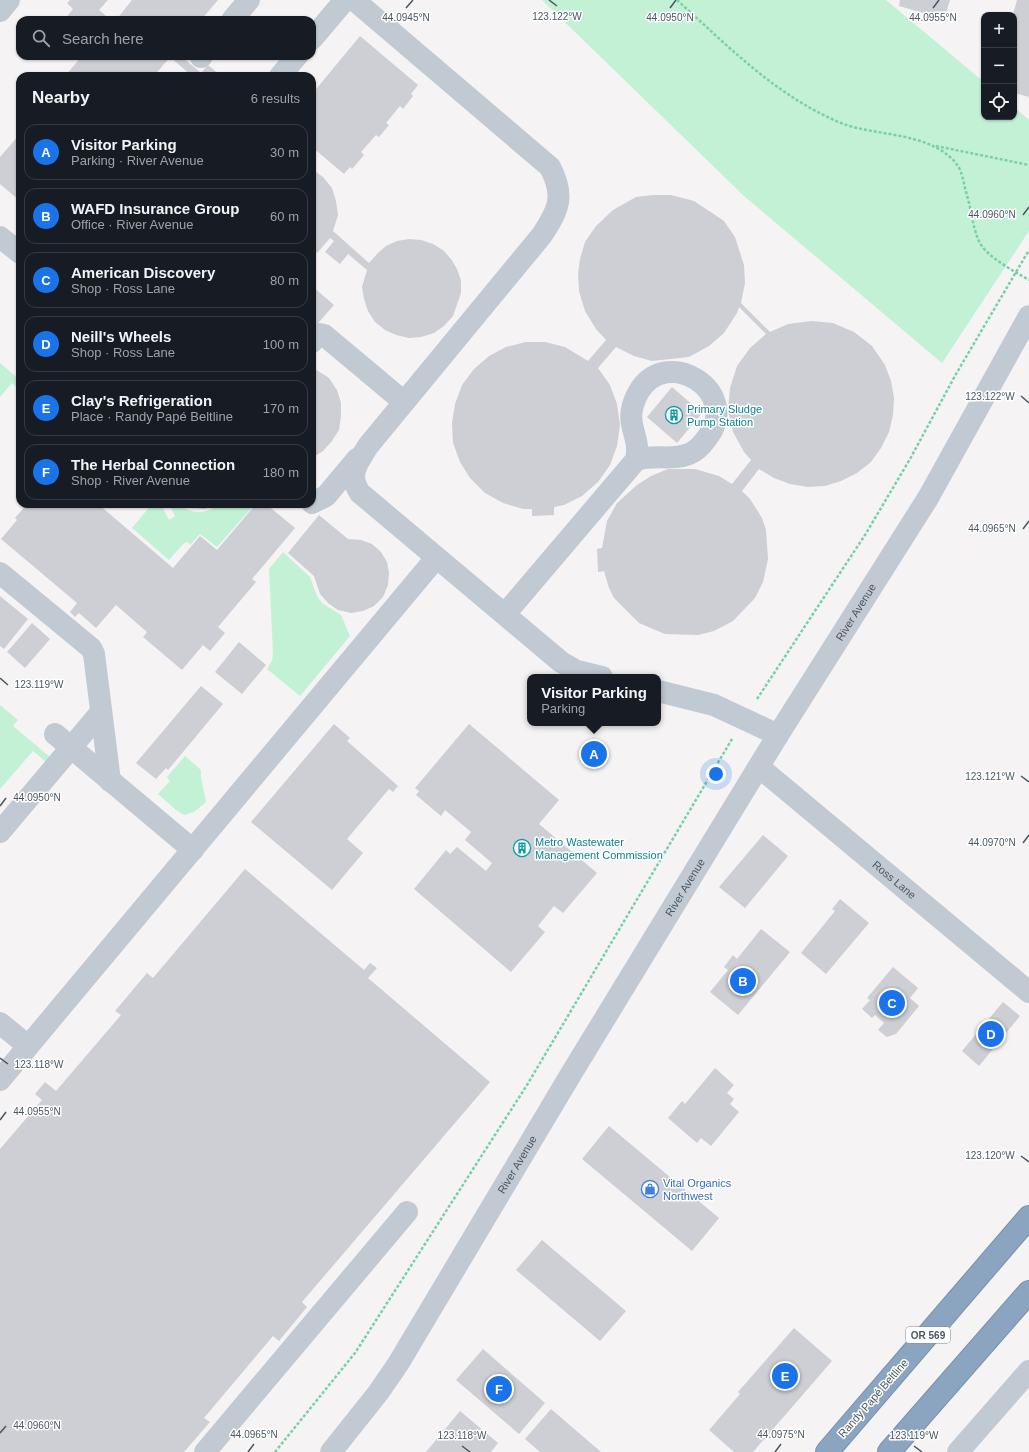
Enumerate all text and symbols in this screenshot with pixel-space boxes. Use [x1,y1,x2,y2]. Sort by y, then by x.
text: 123.122°W [532,11,582,22]
text: 44.0945°N [382,12,430,23]
text: 44.0950°N [646,12,694,23]
text: 44.0955°N [909,12,957,23]
map controls [981,12,1017,120]
button: + [981,12,1017,48]
search box [16,16,316,60]
icon: search [30,27,52,49]
text: Search here [62,30,144,47]
button: − [981,48,1017,84]
button: locate [981,84,1017,120]
text: Nearby [32,88,90,107]
text: 6 results [251,91,300,106]
text: Visitor Parking [71,136,177,153]
text: A [41,145,51,160]
text: 30 m [270,145,299,160]
text: Parking · River Avenue [71,153,204,168]
text: WAFD Insurance Group [71,200,239,217]
text: B [41,209,51,224]
text: 60 m [270,209,299,224]
text: 44.0960°N [968,209,1016,220]
text: Office · River Avenue [71,217,193,232]
text: American Discovery [71,264,215,281]
text: C [41,273,51,288]
text: 80 m [270,273,299,288]
text: Shop · Ross Lane [71,281,175,296]
text: Neill's Wheels [71,328,171,345]
text: D [41,337,51,352]
text: 100 m [263,337,299,352]
text: Shop · Ross Lane [71,345,175,360]
text: 123.122°W [965,391,1015,402]
text: Clay's Refrigeration [71,392,212,409]
text: E [42,401,50,416]
text: 170 m [263,401,299,416]
place label: Primary Sludge Pump Station [687,403,762,428]
building icon: Primary Sludge Pump Station [664,405,684,425]
text: Place · Randy Papé Beltline [71,409,233,424]
text: The Herbal Connection [71,456,235,473]
text: F [42,465,50,480]
text: 180 m [263,465,299,480]
text: Shop · River Avenue [71,473,190,488]
text: 44.0965°N [968,523,1016,534]
street label: River Avenue [833,581,878,643]
popup [527,674,661,726]
text: 123.119°W [15,679,64,690]
text: Visitor Parking [541,684,647,701]
text: Parking [541,701,585,716]
pin: A [581,739,607,769]
your location [706,764,726,784]
text: 123.121°W [965,771,1015,782]
text: 44.0950°N [13,792,61,803]
place label: Metro Wastewater Management Commission [535,836,663,861]
text: 44.0970°N [968,837,1016,848]
building icon: Metro Wastewater Management Commission [512,838,532,858]
street label: River Avenue [663,856,707,918]
street label: Ross Lane [870,858,918,901]
pin: B [730,966,756,996]
pin: C [879,988,905,1018]
pin: D [978,1019,1004,1049]
text: 123.118°W [15,1059,64,1070]
text: 44.0955°N [13,1106,61,1117]
street label: River Avenue [495,1133,539,1196]
text: 123.120°W [965,1150,1015,1161]
place label: Vital Organics Northwest [663,1177,732,1202]
shop icon: Vital Organics Northwest [640,1179,660,1199]
road number: OR 569 [906,1327,950,1343]
street label: Randy Papé Beltline [836,1356,910,1440]
pin: E [772,1361,798,1391]
pin: F [486,1374,512,1404]
text: 44.0960°N [13,1420,61,1431]
text: 44.0965°N [230,1429,278,1440]
text: 44.0975°N [757,1429,805,1440]
text: 123.118°W [438,1430,487,1441]
text: 123.119°W [890,1430,939,1441]

